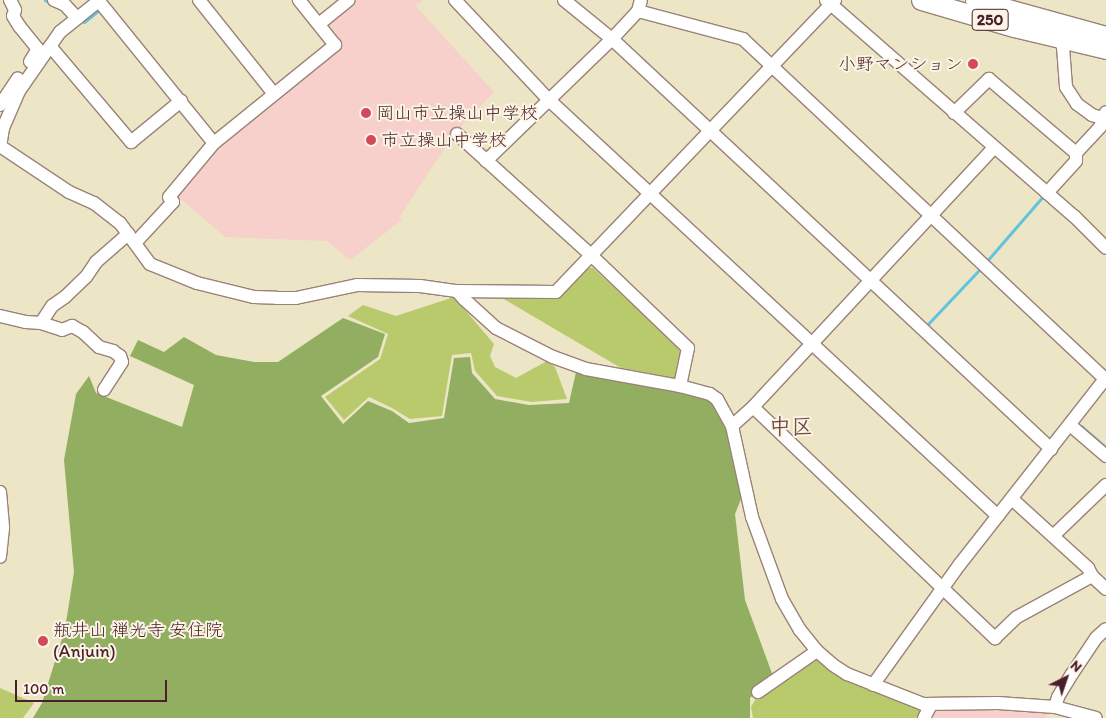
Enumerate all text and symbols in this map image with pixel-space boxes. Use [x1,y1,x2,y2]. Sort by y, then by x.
road number: 250 [971,6,1009,34]
place label: 小野マンション [837,53,963,75]
marker: 小野マンション [967,58,979,70]
place label: 岡山市立操山中学校 [376,102,538,124]
marker: 岡山市立操山中学校 [360,107,372,119]
place label: 市立操山中学校 [381,129,507,151]
marker: 市立操山中学校 [365,134,377,146]
district label: 中区 [769,414,813,440]
place label: 瓶井山 禅光寺 安住院 (Anjuin) [53,620,223,662]
marker: 瓶井山 禅光寺 安住院 (Anjuin) [37,635,49,647]
north arrow [1041,653,1091,703]
text: N [1067,657,1085,676]
scale bar [18,670,170,702]
text: 100 m [23,680,64,698]

